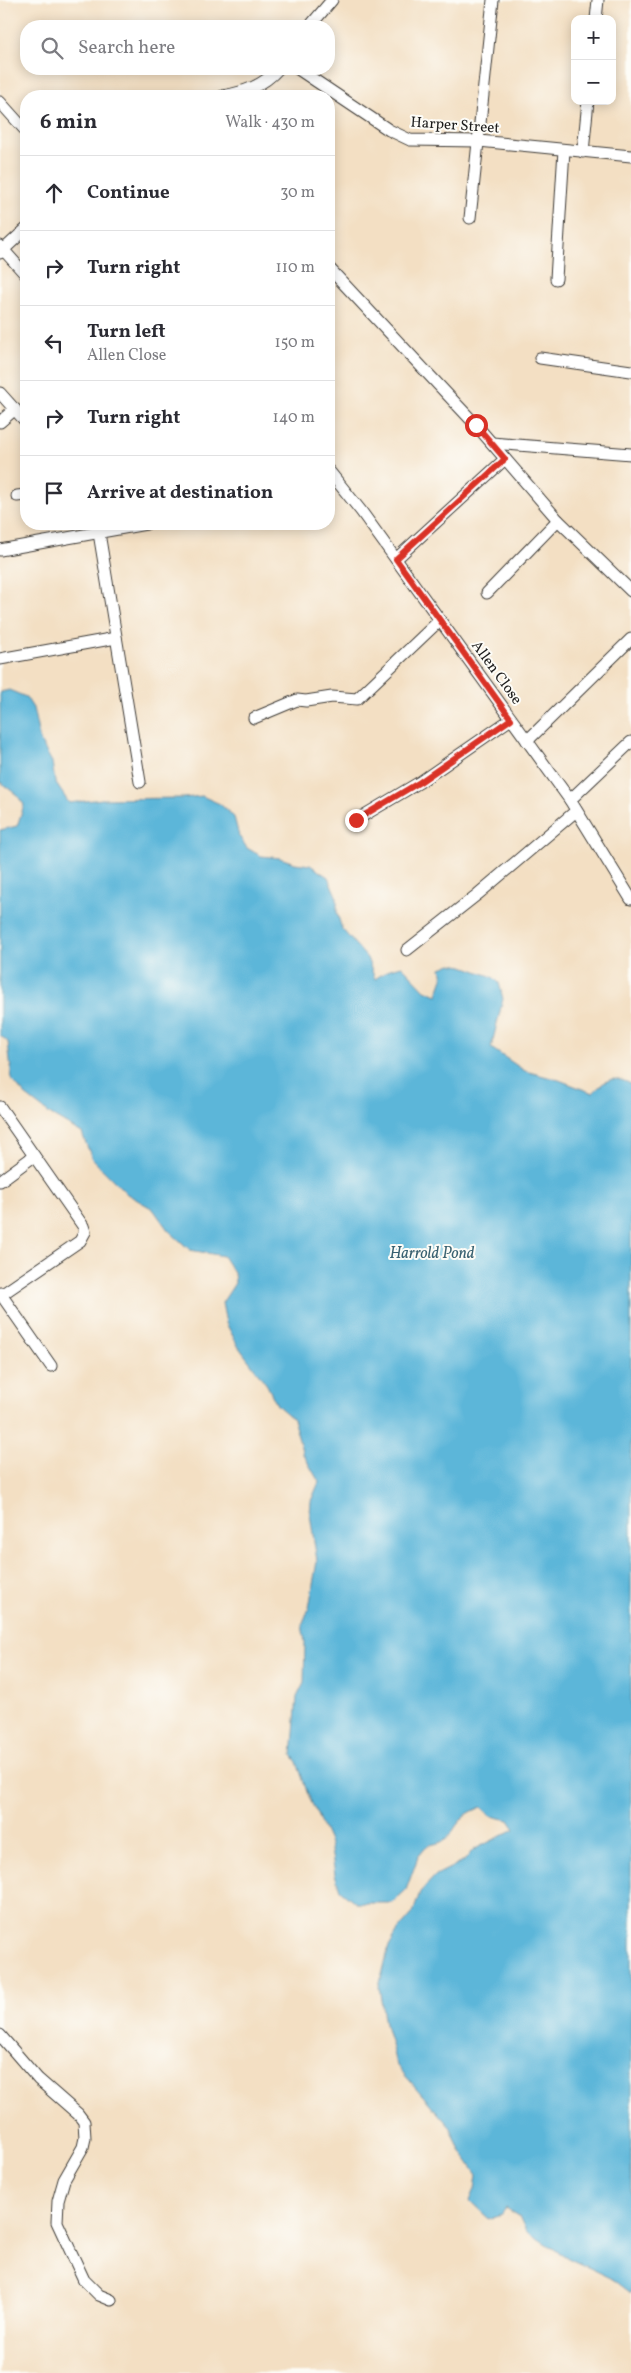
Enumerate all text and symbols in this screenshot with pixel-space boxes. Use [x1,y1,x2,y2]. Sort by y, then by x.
map controls [571,15,616,105]
button: + [571,15,616,60]
search box [20,20,335,75]
icon: search [38,34,66,62]
text: Search here [78,35,175,61]
button: − [571,60,616,105]
text: 6 min [40,108,97,137]
text: Walk · 430 m [225,112,315,134]
street label: Harper Street [410,112,500,140]
icon: ahead [40,179,68,207]
text: Continue [87,180,170,206]
text: 30 m [280,182,315,204]
icon: right [40,254,68,282]
text: Turn right [87,255,180,281]
text: 110 m [276,257,315,279]
text: Turn left [87,319,166,345]
icon: left [40,329,68,357]
text: 150 m [274,332,315,354]
text: Allen Close [87,345,166,367]
icon: right [40,404,68,432]
text: Turn right [87,405,180,431]
text: 140 m [273,407,315,429]
route start [465,414,488,437]
icon: arrive [40,479,68,507]
text: Arrive at destination [87,480,273,506]
street label: Allen Close [466,637,526,709]
route end [345,809,368,832]
water label: Harrold Pond [389,1243,475,1265]

